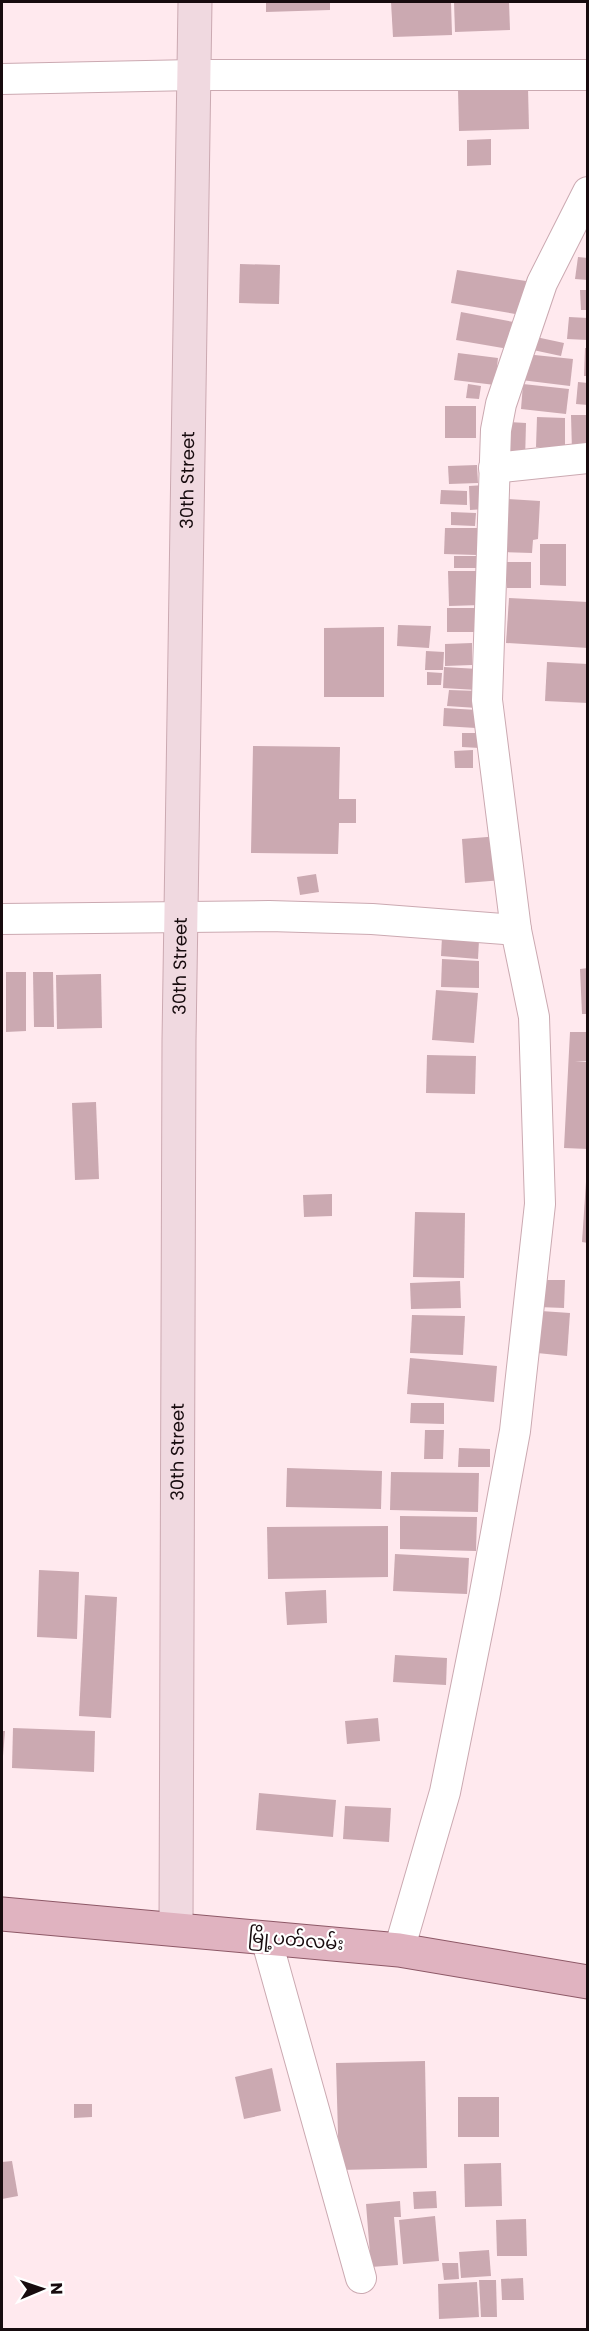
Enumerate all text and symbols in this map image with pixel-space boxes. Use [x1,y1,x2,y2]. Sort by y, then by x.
street label: 30th Street [174,431,200,529]
street label: 30th Street [166,917,193,1015]
street label: 30th Street [164,1403,190,1501]
street label: မြို့ပတ်လမ်း [247,1922,345,1959]
north arrow [12,2259,72,2319]
text: N [45,2282,68,2295]

